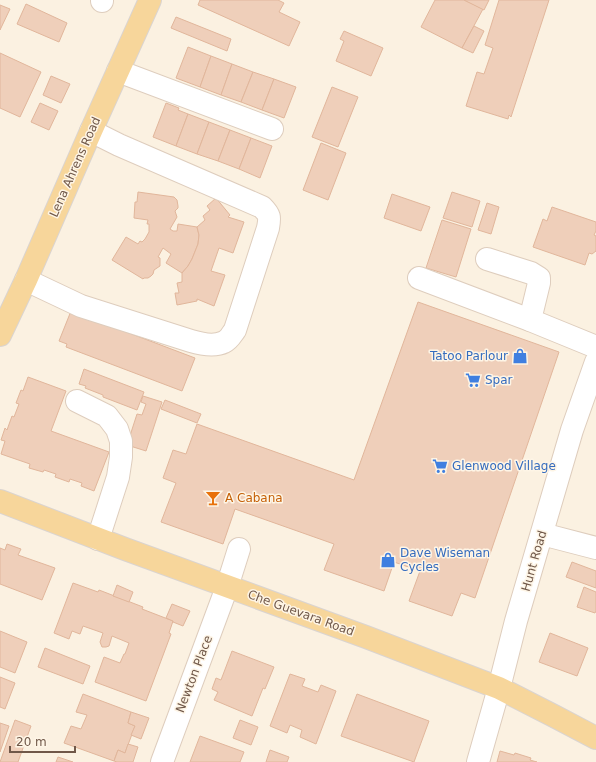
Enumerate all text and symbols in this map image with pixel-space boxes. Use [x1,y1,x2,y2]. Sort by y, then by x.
street label: Lena Ahrens Road [47,115,103,219]
shop icon: Tatoo Parlour [511,347,529,365]
place label: Tatoo Parlour [429,349,508,363]
supermarket icon: Spar [464,371,482,389]
place label: Spar [485,373,513,387]
supermarket icon: Glenwood Village [431,457,449,475]
place label: Glenwood Village [452,459,556,473]
bar icon: A Cabana [204,489,222,507]
place label: A Cabana [225,491,283,505]
street label: Hunt Road [519,529,549,593]
place label: Dave Wiseman Cycles [400,546,490,574]
shop icon: Dave Wiseman Cycles [379,551,397,569]
street label: Che Guevara Road [246,587,356,639]
street label: Newton Place [173,633,215,715]
scale bar [10,728,75,754]
text: 20 m [16,735,47,749]

